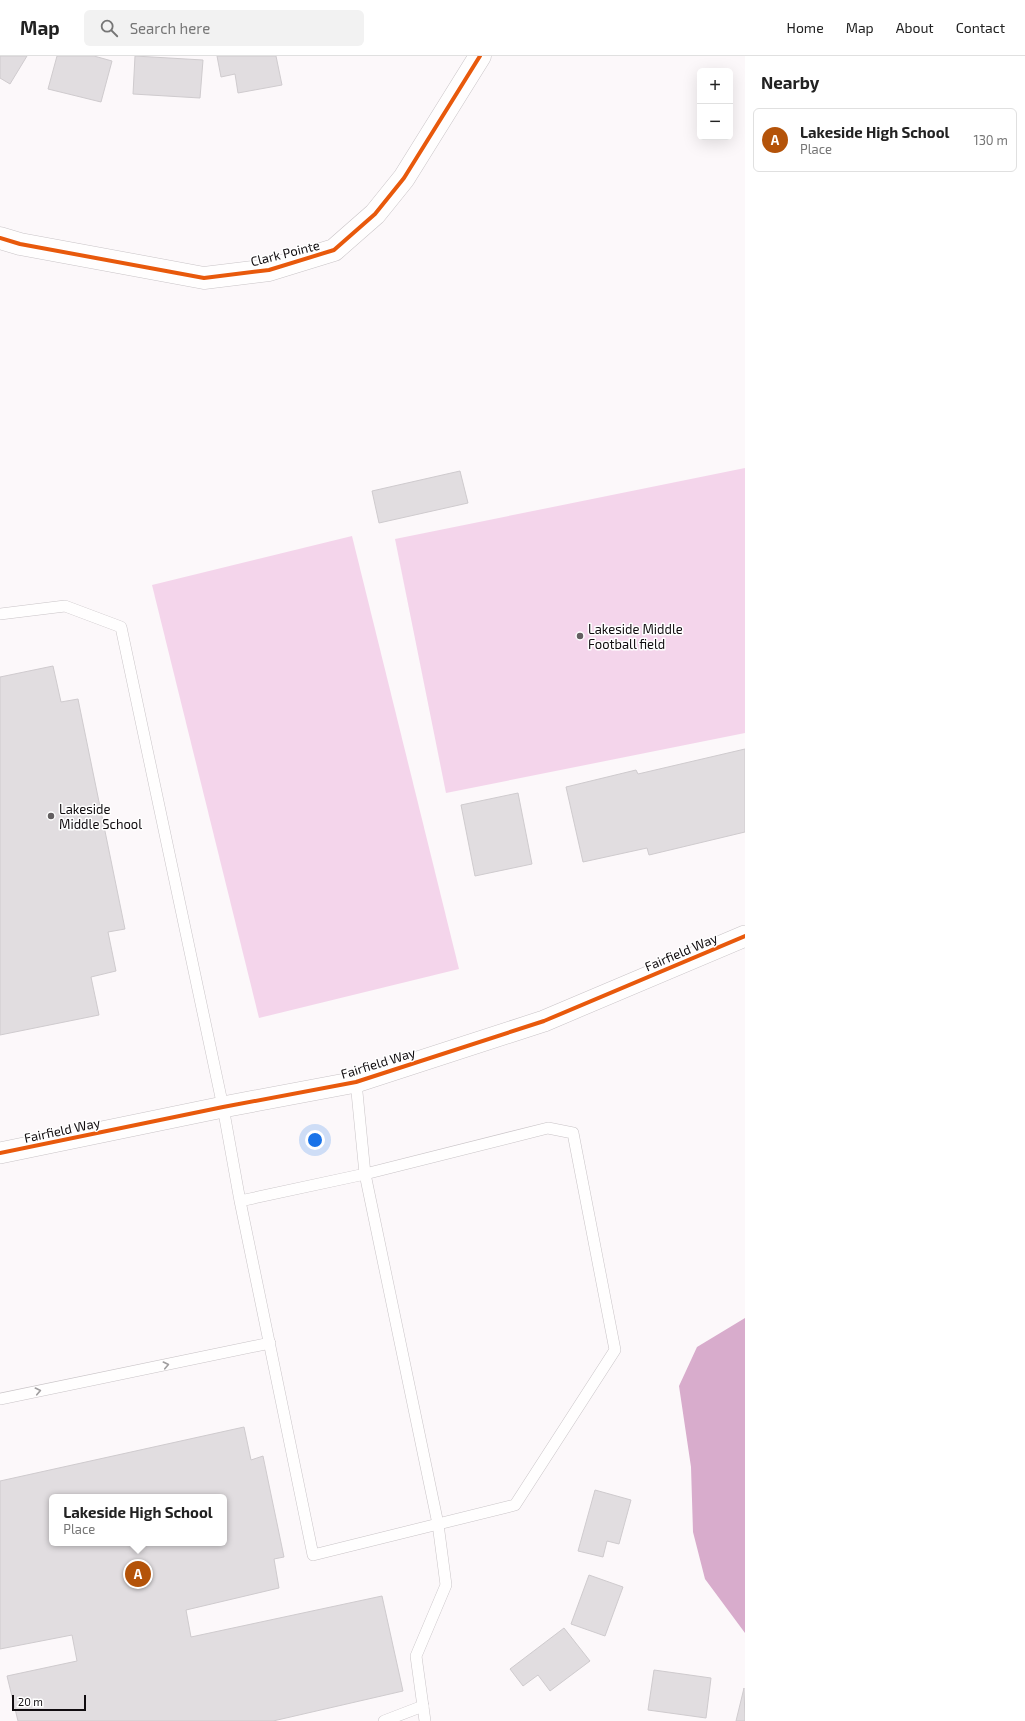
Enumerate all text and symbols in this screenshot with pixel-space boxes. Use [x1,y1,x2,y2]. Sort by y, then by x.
search box [84,10,364,46]
text: Map [20,16,60,39]
icon: search [98,17,120,39]
text: Search here [130,19,210,37]
text: Home [787,19,824,36]
text: Map [846,19,874,36]
text: About [896,19,934,36]
text: Contact [956,19,1005,36]
map controls [697,68,733,140]
button: + [697,68,733,104]
text: Nearby [761,72,819,92]
button: − [697,104,733,140]
text: Lakeside High School [800,123,949,141]
text: A [771,132,779,148]
text: 130 m [973,132,1008,148]
text: Place [800,141,832,157]
street label: Clark Pointe [249,237,321,269]
place label: Lakeside Middle Football field [588,621,683,652]
marker: Lakeside Middle Football field [575,631,585,641]
place label: Lakeside Middle School [59,801,142,832]
marker: Lakeside Middle School [46,811,56,821]
street label: Fairfield Way [642,929,720,974]
street label: Fairfield Way [339,1044,417,1082]
street label: Fairfield Way [22,1114,102,1146]
your location [305,1130,325,1150]
one-way arrow [162,1361,169,1369]
one-way arrow [35,1387,41,1396]
popup [49,1494,227,1546]
text: Lakeside High School [63,1503,213,1521]
text: Place [63,1521,95,1537]
pin: A [125,1559,151,1589]
scale bar [12,1693,86,1712]
text: 20 m [18,1695,43,1708]

